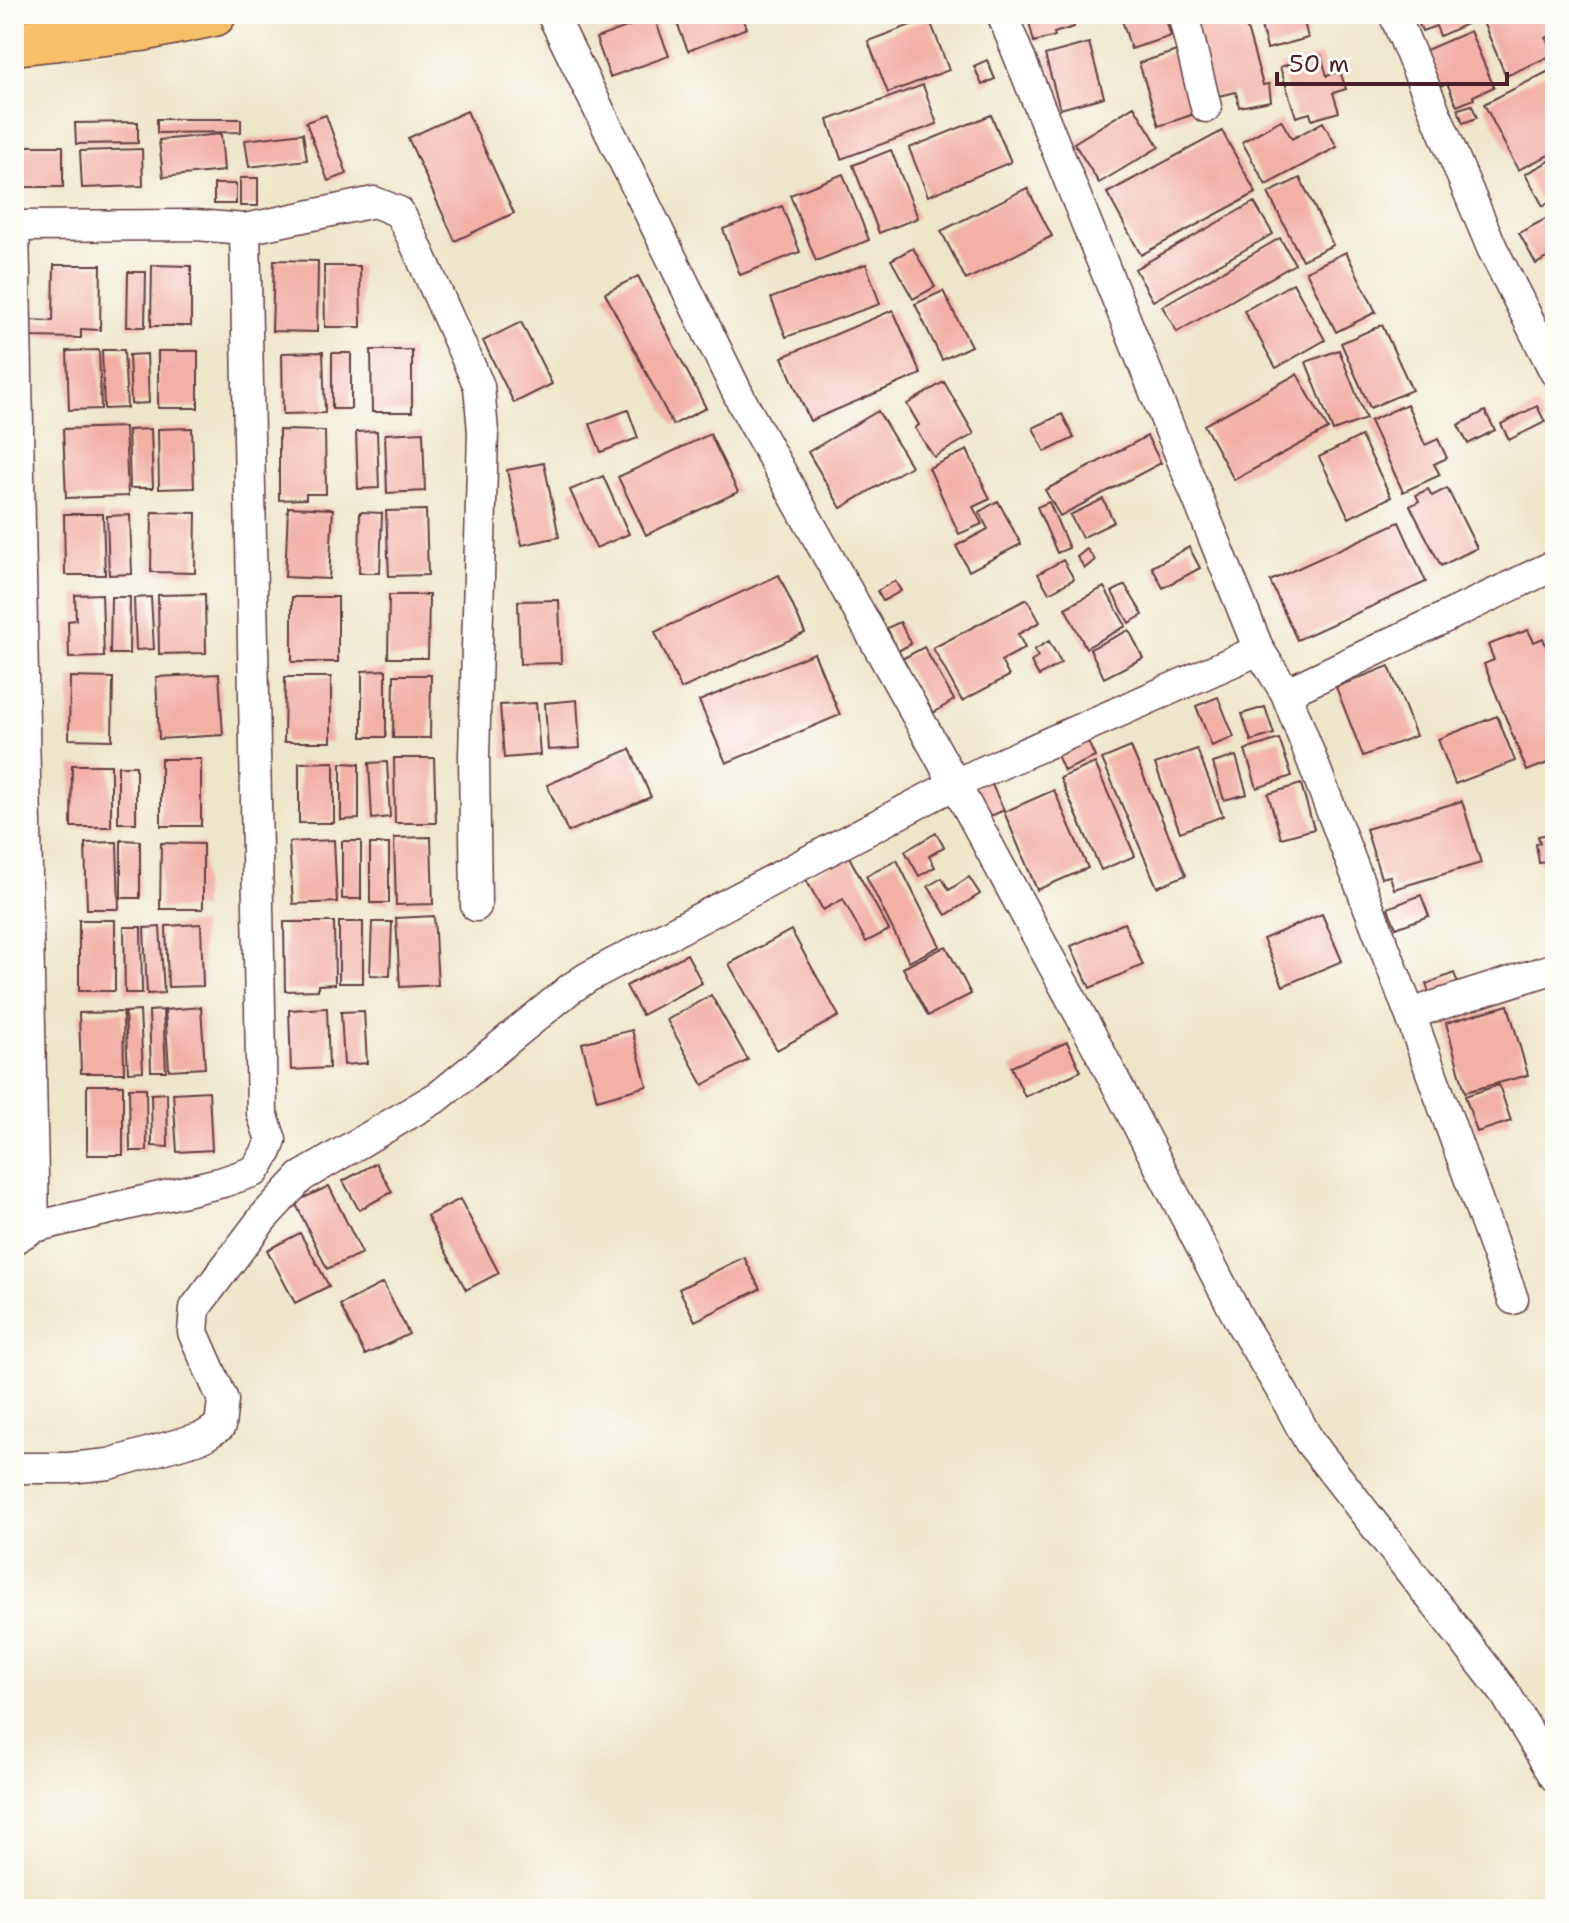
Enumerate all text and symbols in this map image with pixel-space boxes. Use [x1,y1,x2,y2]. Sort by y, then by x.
scale bar [1277,36,1507,86]
text: 50 m [1289,48,1349,80]

